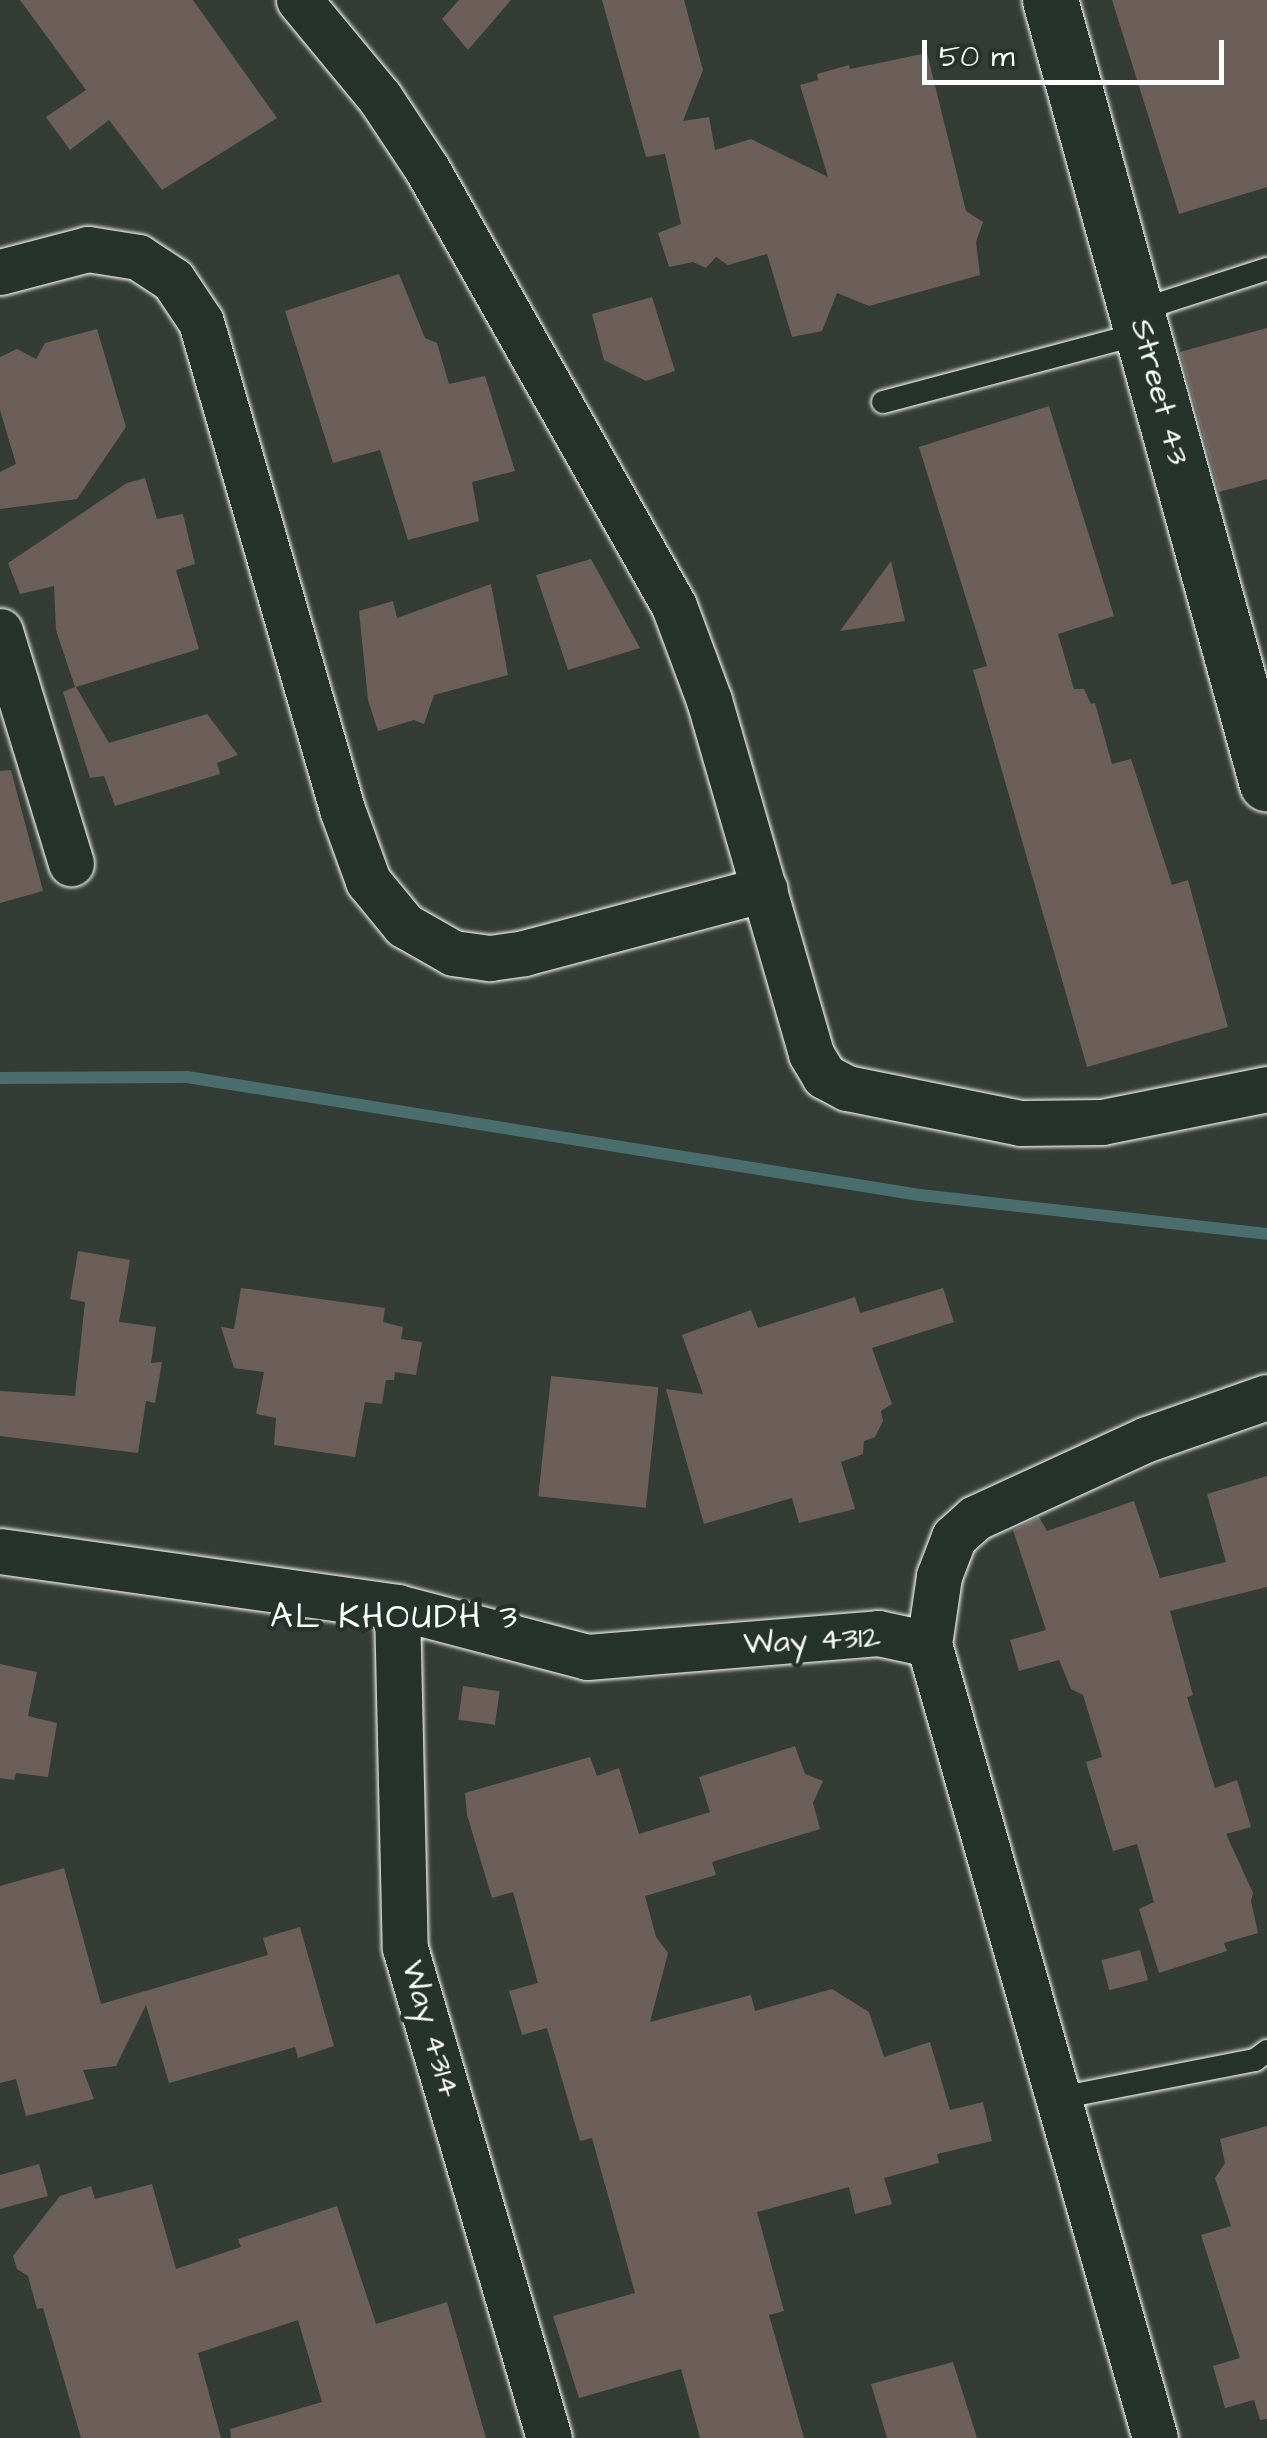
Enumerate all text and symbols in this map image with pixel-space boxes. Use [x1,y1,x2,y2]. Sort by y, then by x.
scale bar [927,20,1230,82]
text: 50 m [939,36,1015,78]
street label: Street 43 [1121,315,1197,469]
district label: AL KHOUDH 3 [270,1596,520,1638]
street label: Way 4312 [742,1618,882,1664]
street label: Way 4314 [392,1956,468,2102]

